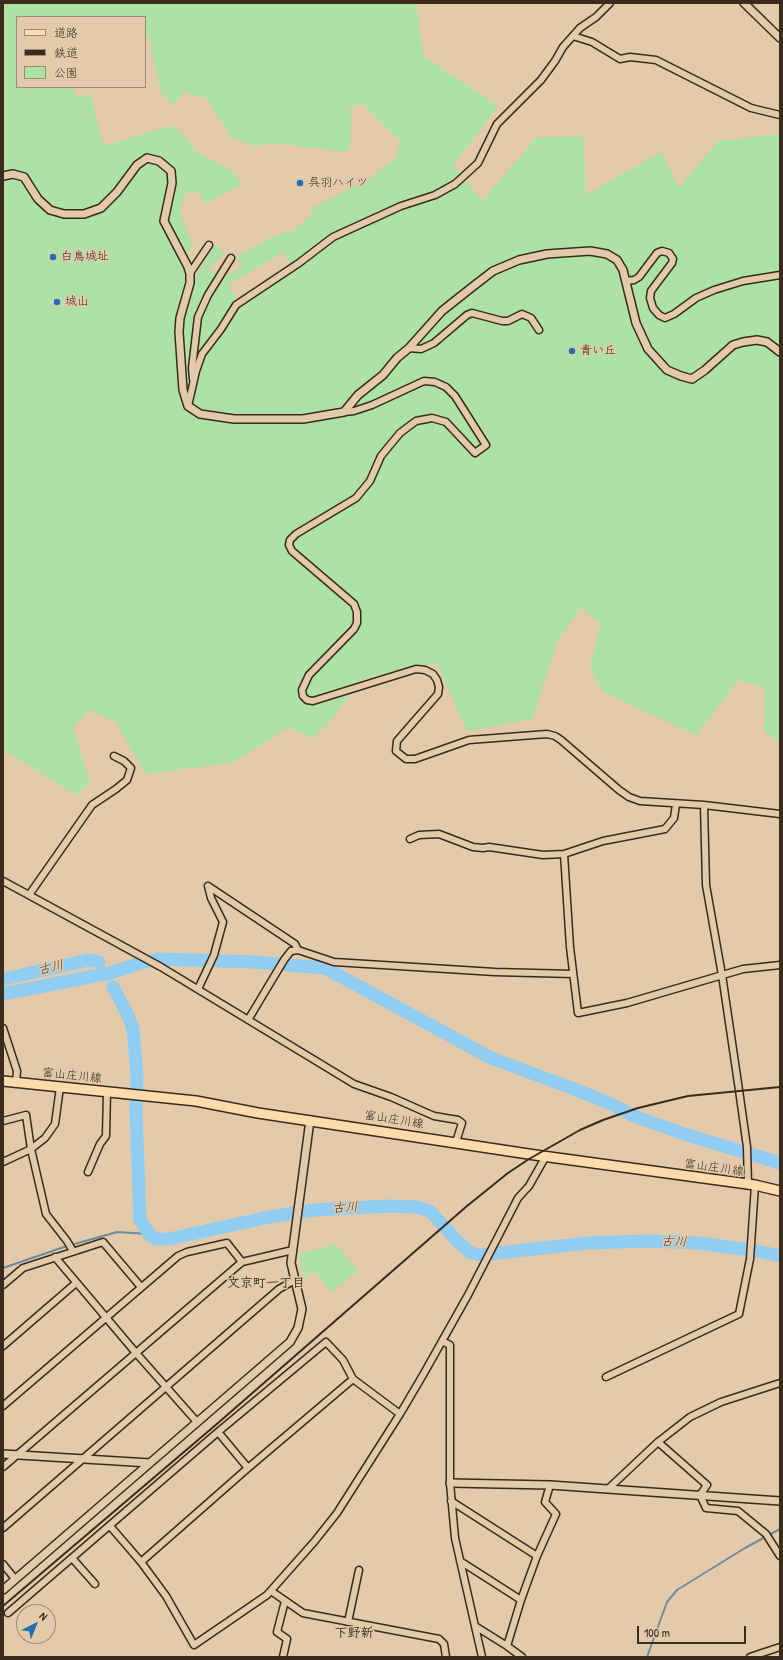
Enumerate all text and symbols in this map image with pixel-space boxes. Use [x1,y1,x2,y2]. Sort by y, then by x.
legend [16,16,146,88]
text: 道路 [54,24,78,41]
text: 鉄道 [54,44,78,61]
text: 公園 [54,64,78,81]
place label: 呉羽ハイツ [308,176,368,190]
marker: 呉羽ハイツ [295,178,305,188]
place label: 白鳥城址 [61,250,109,264]
marker: 白鳥城址 [48,252,58,262]
place label: 城山 [65,295,89,309]
marker: 城山 [52,297,62,307]
place label: 青い丘 [580,344,616,358]
marker: 青い丘 [567,346,577,356]
water label: 古川 [37,957,65,979]
street label: 富山庄川線 [41,1066,103,1086]
street label: 富山庄川線 [363,1108,425,1132]
street label: 富山庄川線 [683,1157,745,1179]
water label: 古川 [332,1200,358,1216]
water label: 古川 [661,1234,687,1250]
district label: 文京町一丁目 [227,1276,305,1292]
north arrow [16,1604,56,1644]
text: N [37,1609,50,1623]
scale bar [639,1618,748,1644]
text: 100 m [644,1624,670,1641]
district label: 下野新 [335,1626,373,1642]

